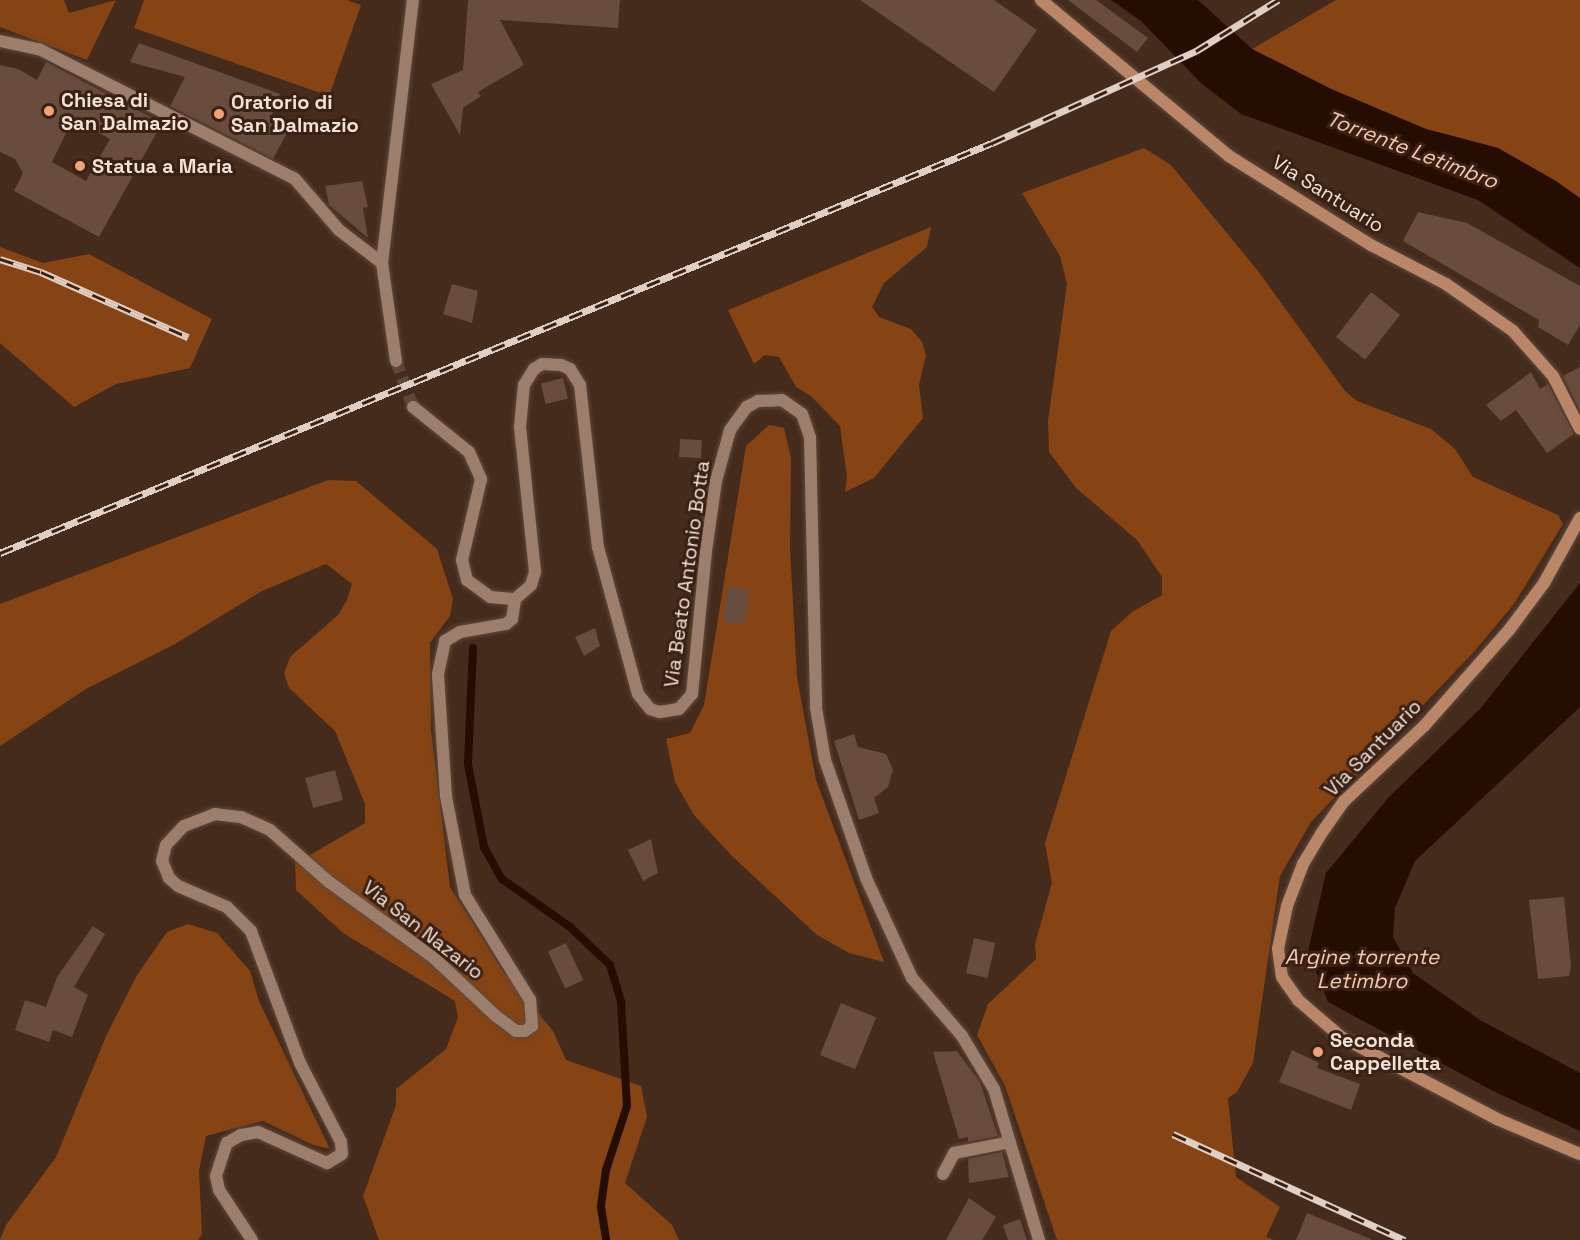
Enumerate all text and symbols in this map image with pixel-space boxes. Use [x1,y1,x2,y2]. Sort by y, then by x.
place label: Chiesa di San Dalmazio [61,88,189,135]
place label: Oratorio di San Dalmazio [231,90,359,137]
marker: Chiesa di San Dalmazio [42,104,56,118]
water label: Torrente Letimbro [1323,106,1501,194]
marker: Oratorio di San Dalmazio [212,107,226,121]
street label: Via Santuario [1268,150,1388,238]
place label: Statua a Maria [92,154,233,178]
marker: Statua a Maria [73,159,87,173]
street label: Via Beato Antonio Botta [659,459,715,689]
street label: Via Santuario [1319,694,1427,802]
street label: Via San Nazario [358,875,488,985]
water label: Argine torrente Letimbro [1285,944,1439,994]
place label: Seconda Cappelletta [1330,1028,1441,1075]
marker: Seconda Cappelletta [1311,1045,1325,1059]

